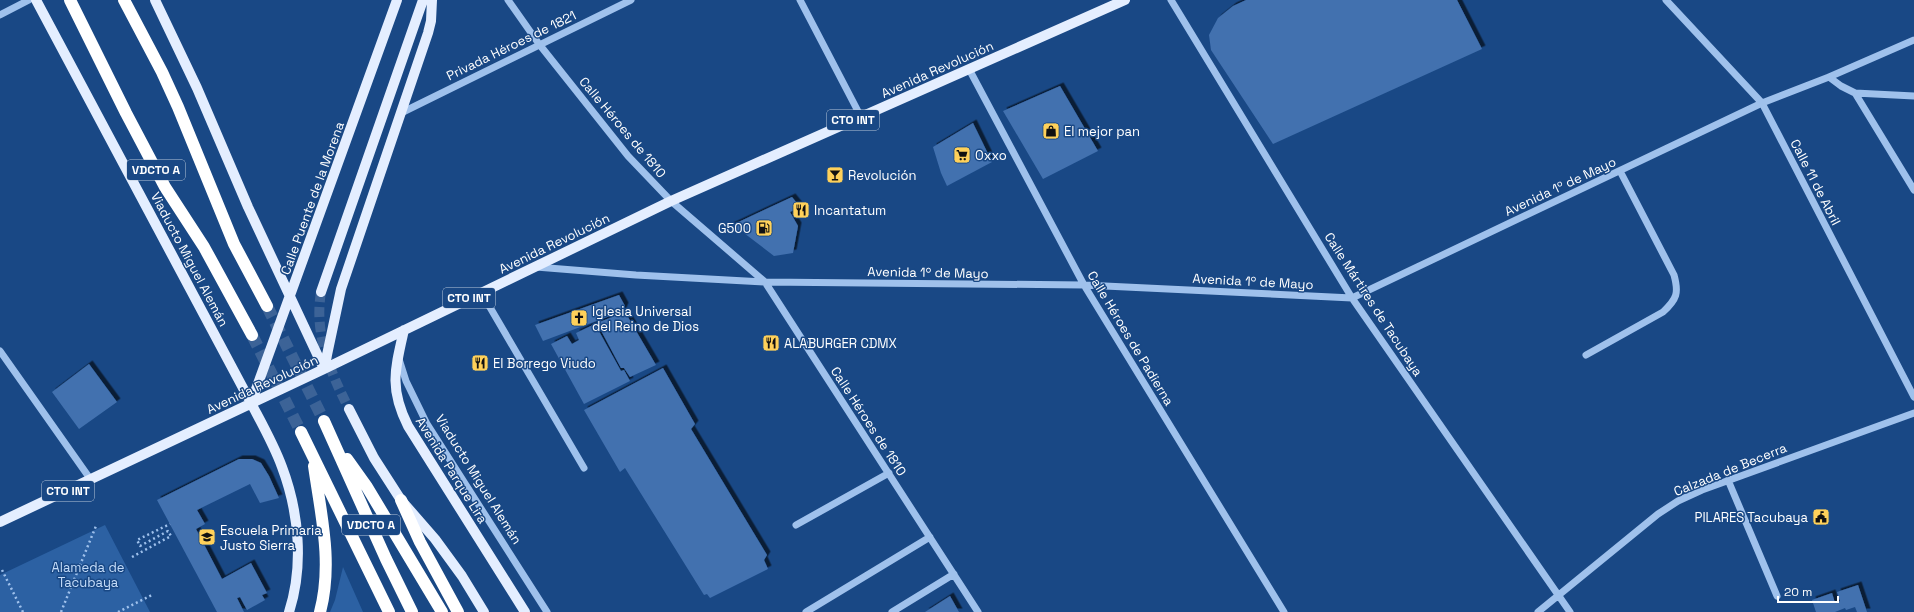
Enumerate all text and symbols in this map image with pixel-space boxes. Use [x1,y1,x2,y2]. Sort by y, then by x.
street label: Privada Héroes de 1821 [444,7,579,84]
street label: Avenida Revolución [878,37,996,102]
street label: Calle Héroes de 1810 [575,73,670,181]
road number: CTO INT [827,110,879,130]
street label: Calle Puente de la Morena [277,119,348,277]
shop icon: El mejor pan [1041,121,1061,141]
place label: El mejor pan [1064,123,1140,140]
street label: Calle 11 de Abril [1787,136,1845,228]
supermarket icon: Oxxo [952,145,972,165]
place label: Oxxo [975,147,1007,164]
street label: Avenida 1º de Mayo [1502,153,1619,220]
road number: VDCTO A [127,160,185,180]
bar icon: Revolución [825,165,845,185]
place label: Revolución [848,167,917,184]
street label: Viaducto Miguel Alemán [147,189,232,329]
restaurant icon: Incantatum [791,200,811,220]
place label: Incantatum [814,202,886,219]
street label: Avenida Revolución [496,209,612,278]
fuel station icon: G500 [754,218,774,238]
place label: G500 [718,220,751,237]
street label: Calle Mártires de Tacubaya [1321,229,1427,380]
street label: Avenida 1º de Mayo [867,263,989,282]
street label: Calle Héroes de Padierna [1084,268,1178,409]
street label: Avenida 1º de Mayo [1192,270,1314,293]
road number: CTO INT [443,288,495,308]
place label: Iglesia Universal del Reino de Dios [592,303,699,335]
church icon: Iglesia Universal del Reino de Dios [569,308,589,328]
restaurant icon: ALABURGER CDMX [761,333,781,353]
place label: ALABURGER CDMX [784,335,897,352]
street label: Avenida Revolución [204,351,321,418]
restaurant icon: El Borrego Viudo [470,353,490,373]
place label: El Borrego Viudo [493,355,596,372]
street label: Calle Héroes de 1810 [827,363,910,479]
street label: Viaducto Miguel Alemán [432,411,526,547]
street label: Avenida Parque Lira [412,414,491,527]
street label: Calzada de Becerra [1671,439,1790,500]
road number: CTO INT [42,481,94,501]
public building icon: PILARES Tacubaya [1811,507,1831,527]
place label: PILARES Tacubaya [1695,509,1809,526]
road number: VDCTO A [342,515,400,535]
place label: Escuela Primaria Justo Sierra [220,522,322,554]
school or university icon: Escuela Primaria Justo Sierra [197,527,217,547]
park label: Alameda de Tacubaya [52,559,124,591]
scale bar [1778,578,1838,604]
text: 20 m [1784,584,1812,600]

